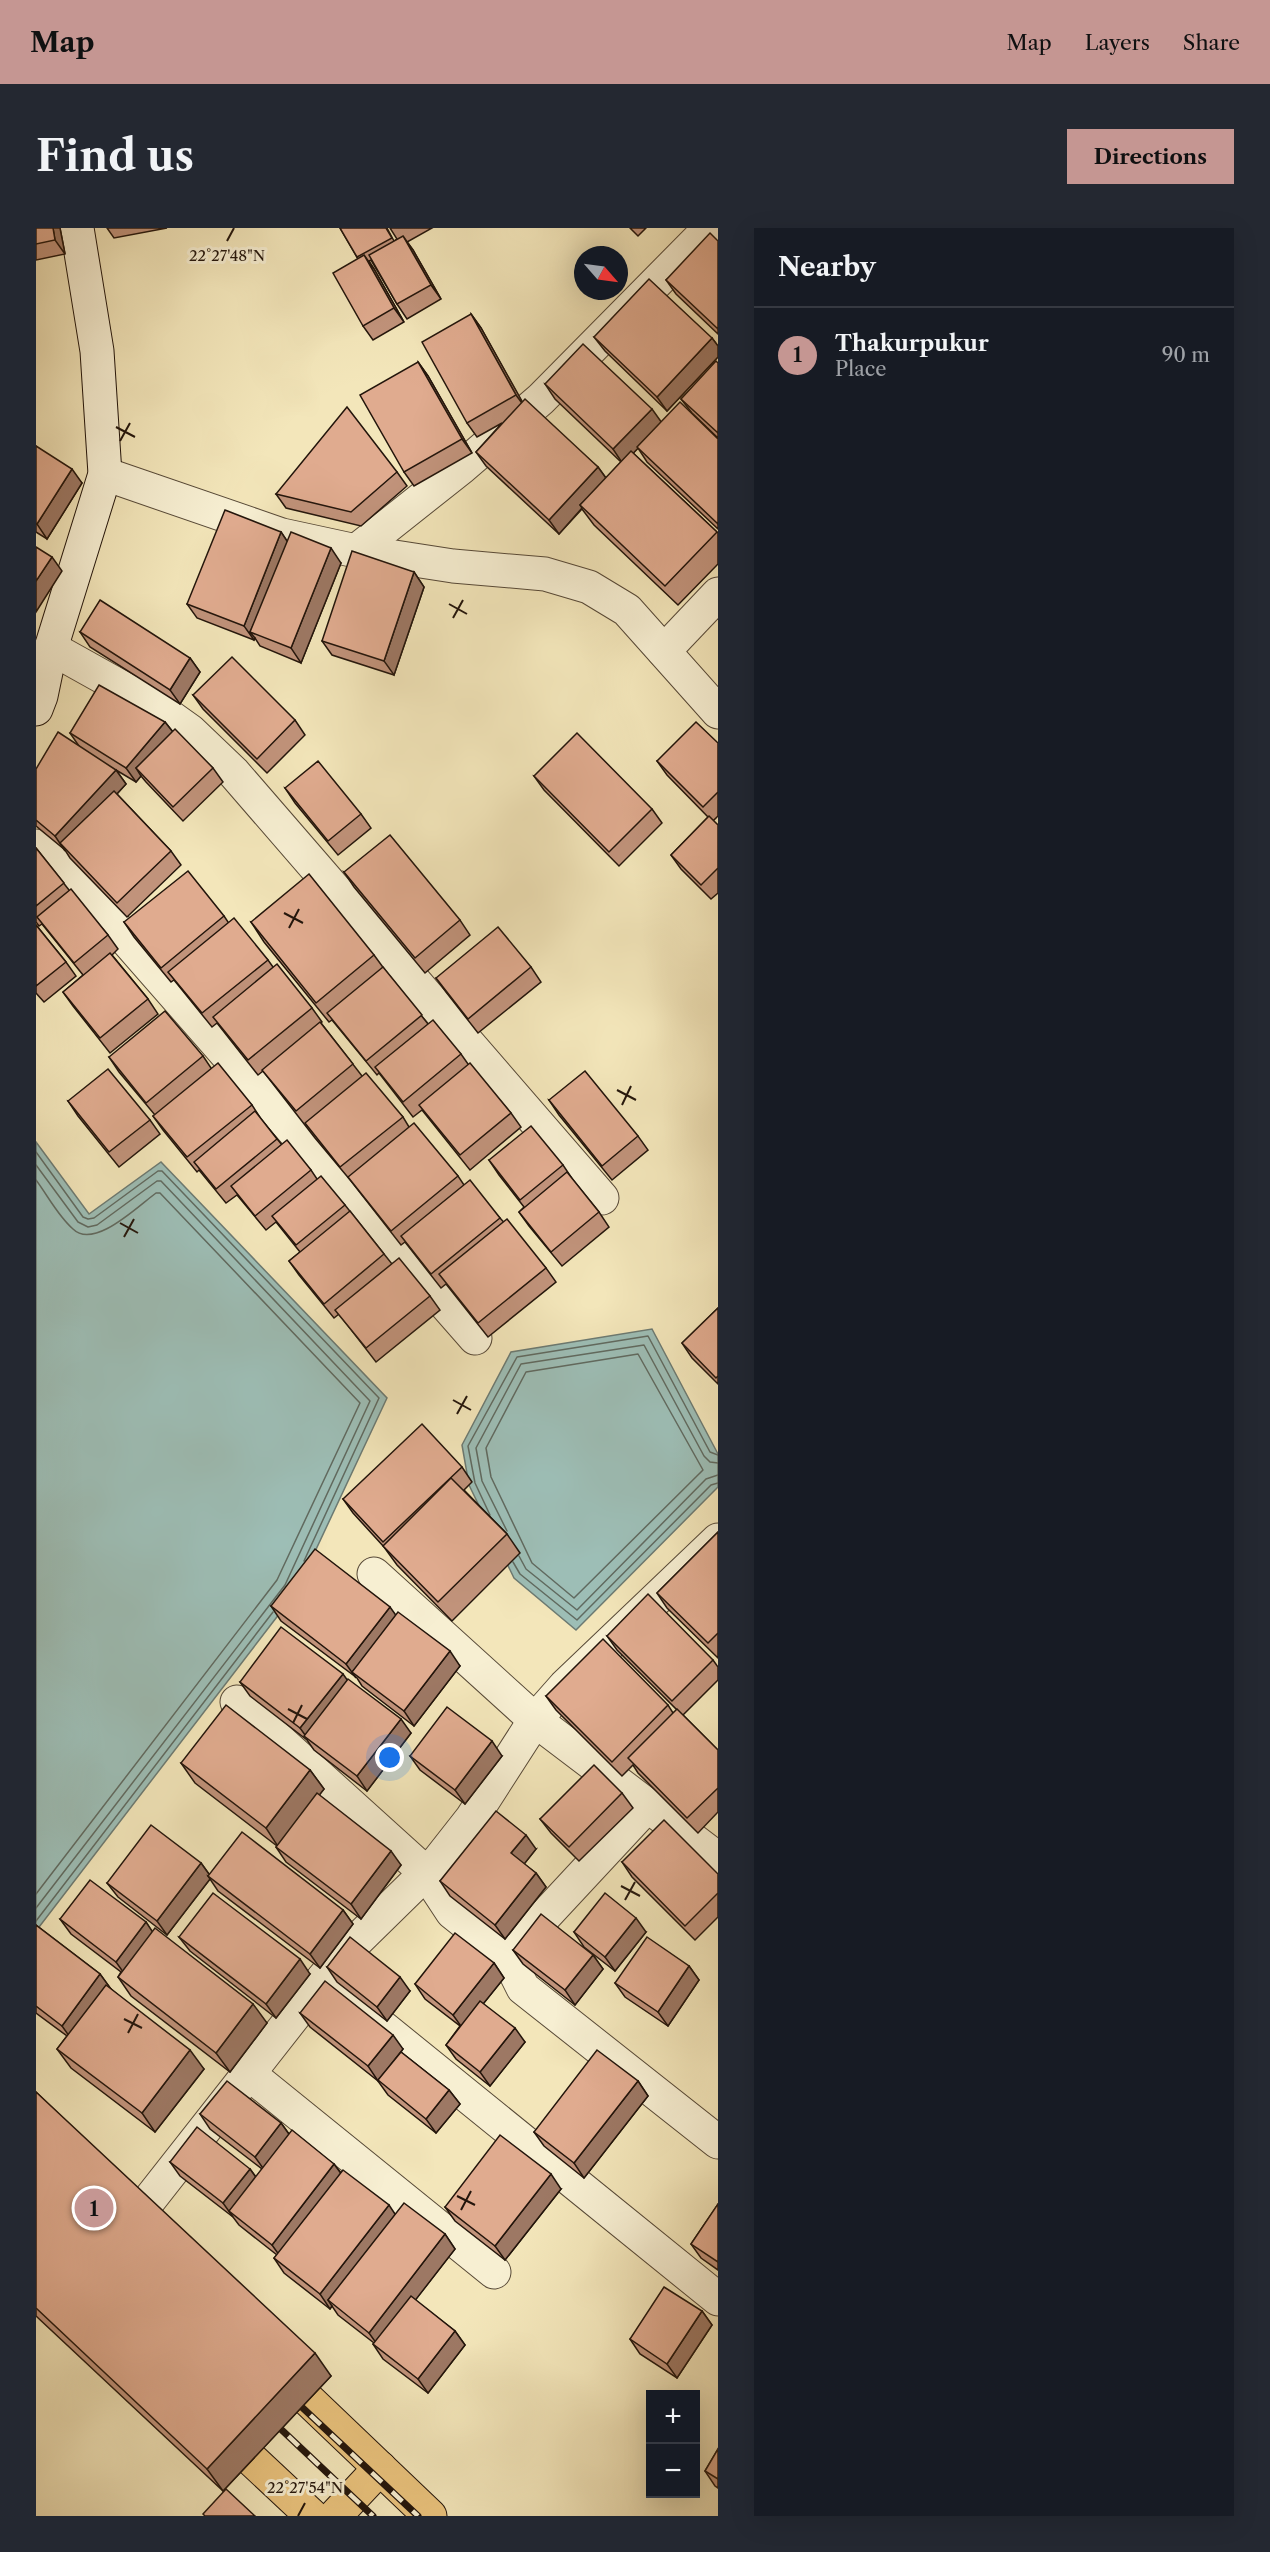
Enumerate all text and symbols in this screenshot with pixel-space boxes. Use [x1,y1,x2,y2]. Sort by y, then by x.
text: Map [30,25,94,59]
text: Map [1007,30,1052,55]
text: Layers [1085,30,1150,55]
text: Share [1183,30,1240,55]
button: Directions [1067,129,1234,184]
text: Find us [36,130,194,182]
text: 22°27'48"N [189,246,265,265]
north arrow [574,246,628,300]
text: Nearby [778,251,876,283]
text: Thakurpukur [835,330,989,357]
text: 1 [793,343,802,367]
text: 90 m [1162,343,1210,367]
text: Place [835,357,886,381]
your location [375,1743,404,1772]
pin: 1 [74,2186,114,2230]
map controls [646,2390,700,2498]
button: + [646,2390,700,2444]
button: − [646,2444,700,2498]
text: 22°27'54"N [267,2478,343,2497]

